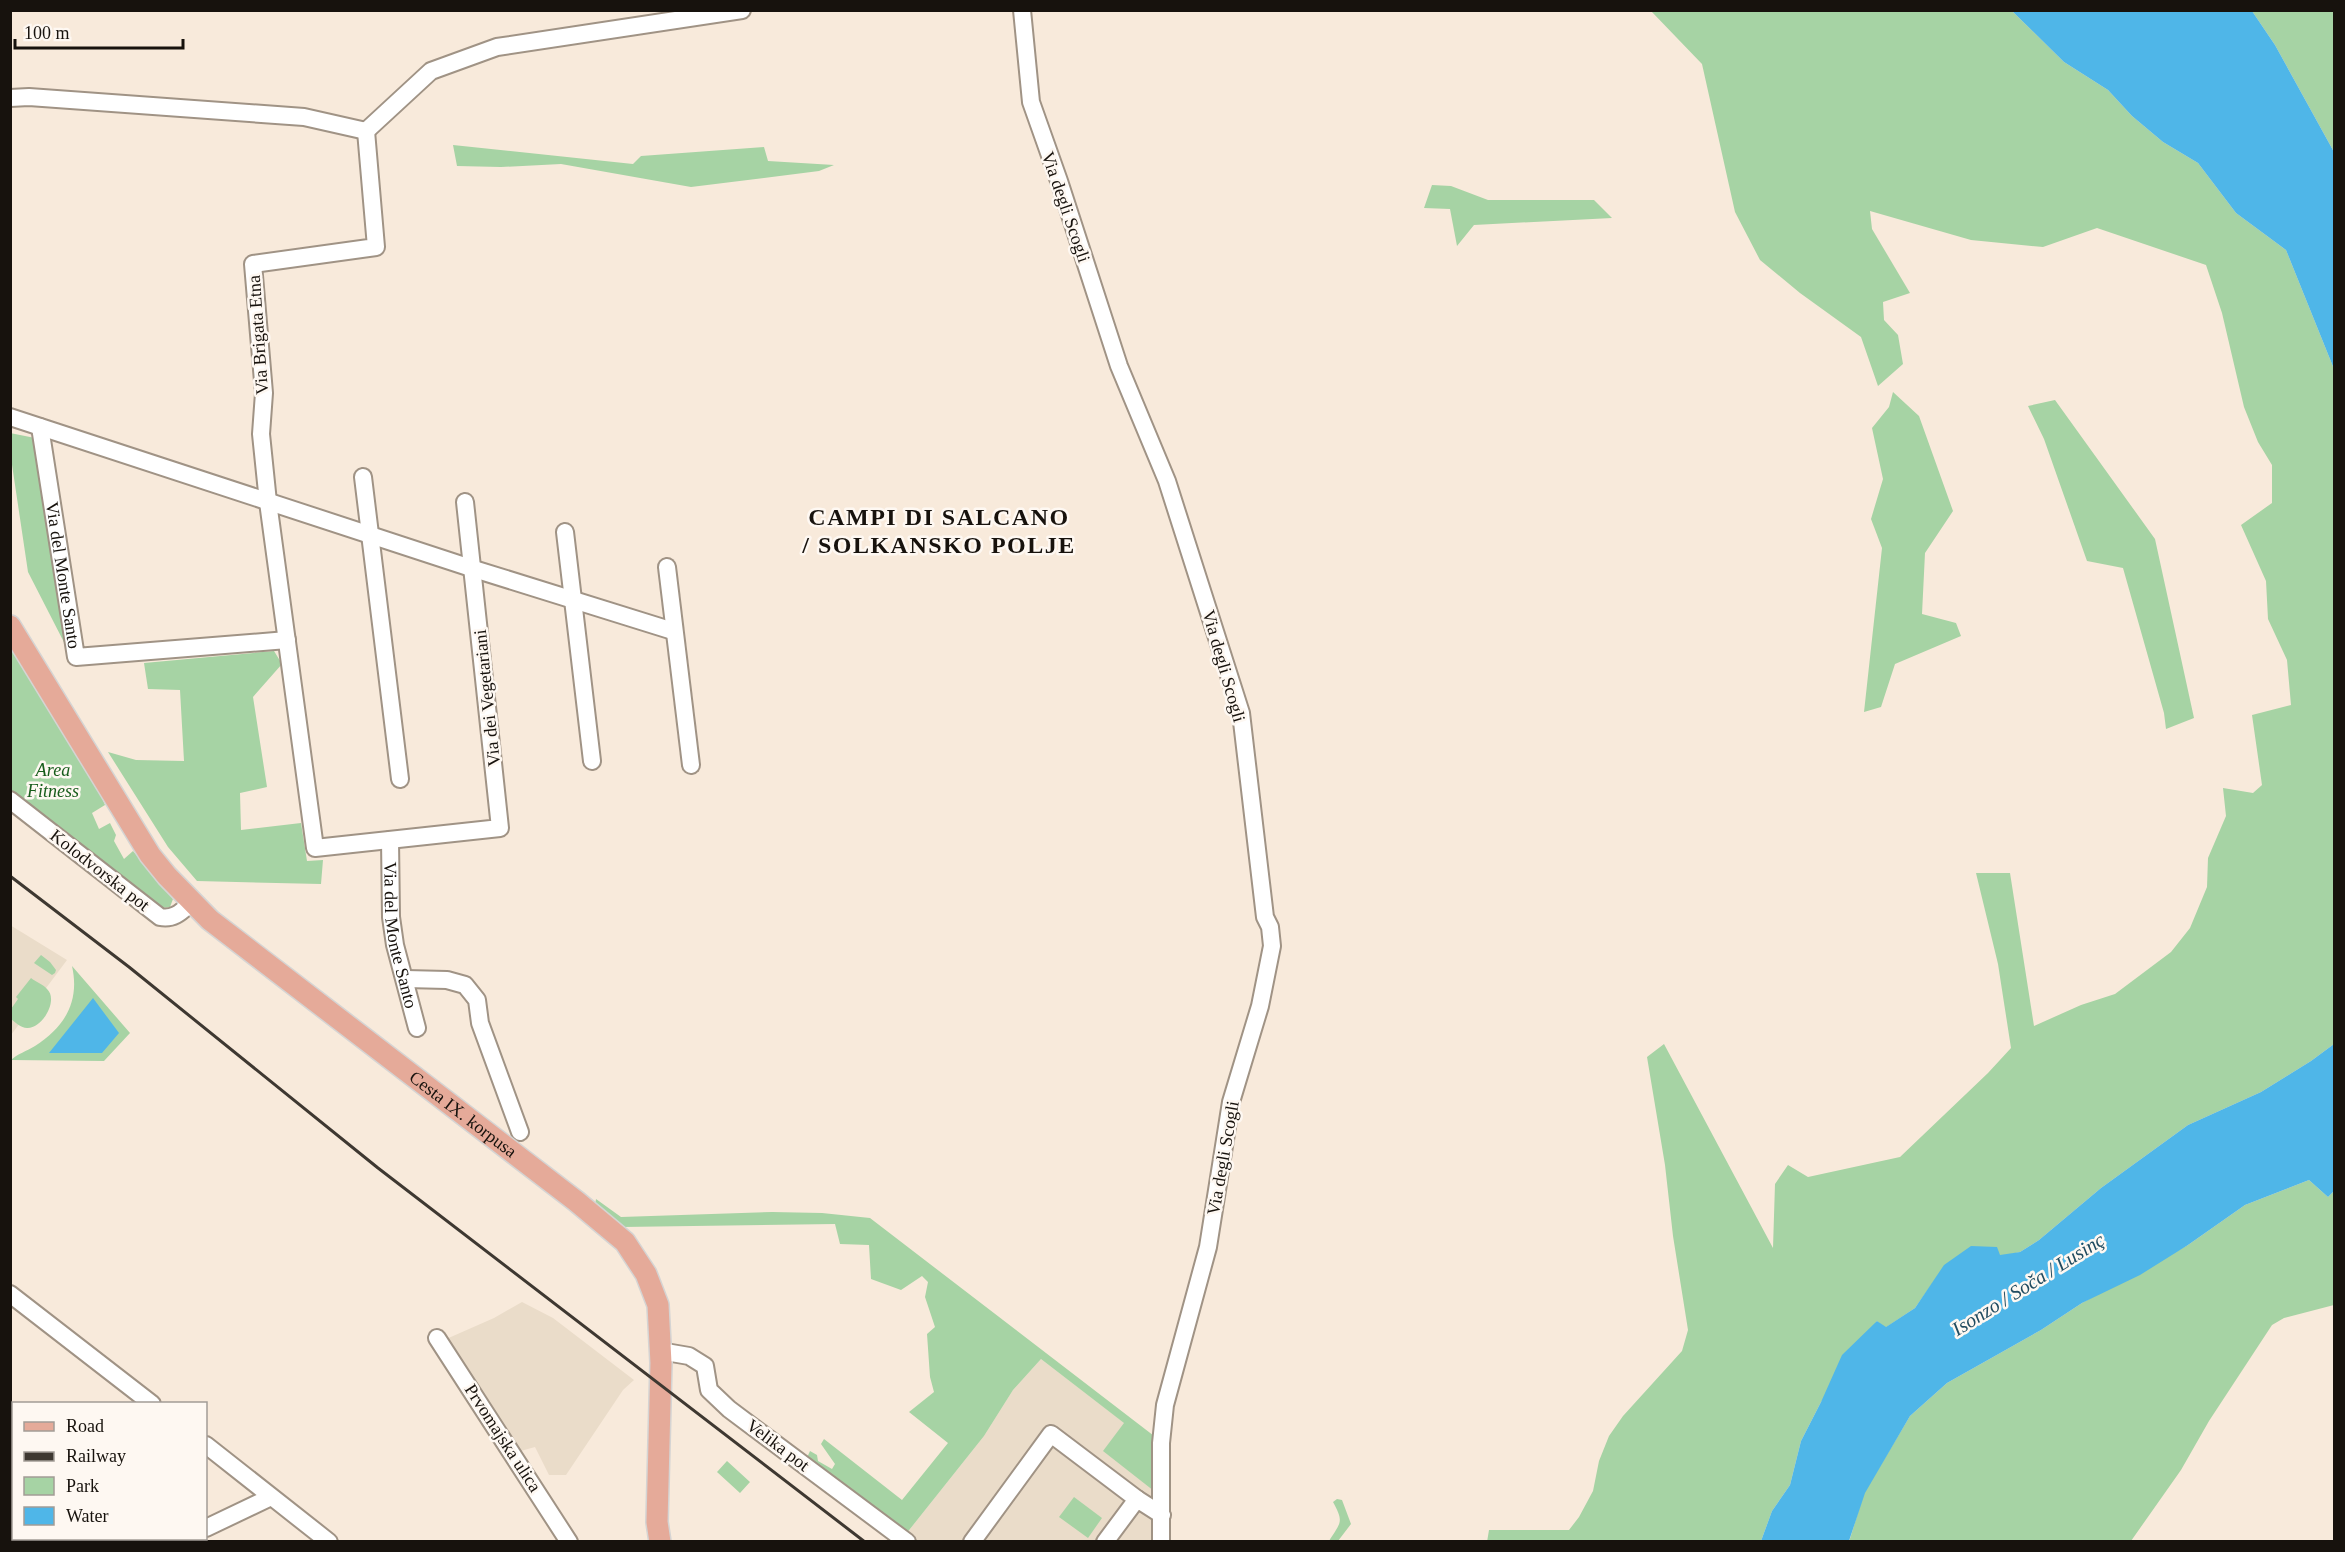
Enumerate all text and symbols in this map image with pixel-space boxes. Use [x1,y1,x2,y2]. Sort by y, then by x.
scale bar [15,12,183,50]
text: 100 m [24,23,70,43]
street label: Via degli Scogli [1038,149,1094,265]
street label: Via Brigata Etna [244,275,272,395]
street label: Via del Monte Santo [42,500,85,650]
district label: CAMPI DI SALCANO / SOLKANSKO POLJE [801,504,1076,558]
street label: Via degli Scogli [1198,608,1250,724]
street label: Via dei Vegetariani [470,629,504,767]
park label: Area Fitness [26,760,79,801]
street label: Kolodvorska pot [46,825,154,915]
street label: Via del Monte Santo [380,862,421,1010]
street label: Cesta IX. korpusa [406,1067,521,1162]
street label: Via degli Scogli [1203,1099,1243,1217]
water label: Isonzo / Soča / Lusinç [1947,1228,2109,1341]
street label: Prvomajska ulica [461,1380,545,1496]
legend [12,1402,207,1540]
street label: Velika pot [743,1415,813,1475]
text: Road [66,1416,104,1436]
text: Railway [66,1446,126,1466]
text: Park [66,1476,99,1496]
text: Water [66,1506,109,1526]

